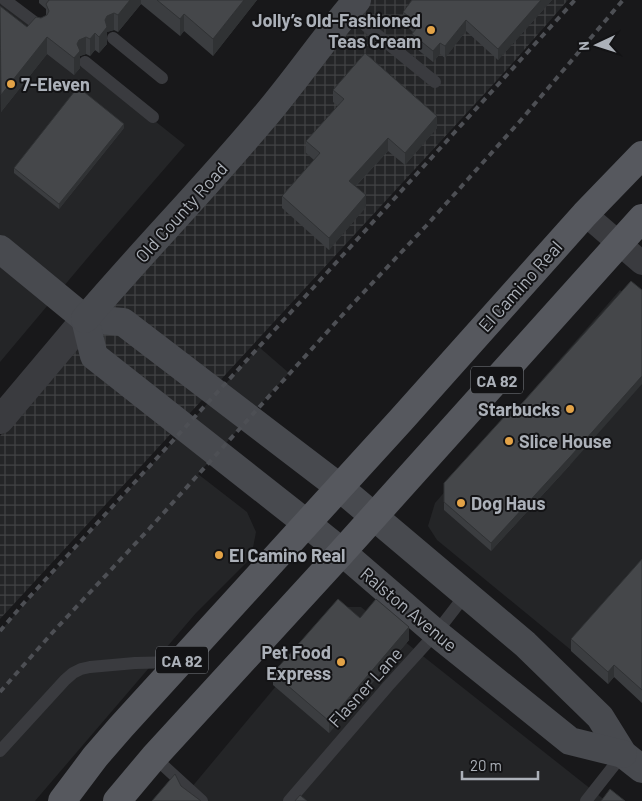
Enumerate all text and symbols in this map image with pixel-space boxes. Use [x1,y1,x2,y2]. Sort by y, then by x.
place label: Jolly’s Old-Fashioned Teas Cream [252,9,421,52]
north arrow [572,20,622,70]
marker: Jolly’s Old-Fashioned Teas Cream [425,24,437,36]
text: N [575,41,592,51]
place label: 7-Eleven [21,73,90,95]
marker: 7-Eleven [5,78,17,90]
street label: Old County Road [130,157,232,267]
street label: El Camino Real [473,236,567,336]
road number: CA 82 [471,366,523,394]
place label: Starbucks [478,398,560,420]
marker: Starbucks [564,403,576,415]
place label: Slice House [519,430,612,452]
marker: Slice House [503,435,515,447]
place label: Dog Haus [471,492,545,514]
marker: Dog Haus [455,497,467,509]
place label: El Camino Real [229,544,346,566]
marker: El Camino Real [213,549,225,561]
street label: Ralston Avenue [356,562,462,656]
place label: Pet Food Express [261,641,331,684]
street label: Flasner Lane [323,642,407,732]
road number: CA 82 [156,646,208,674]
marker: Pet Food Express [335,656,347,668]
scale bar [462,748,538,780]
text: 20 m [470,756,502,774]

